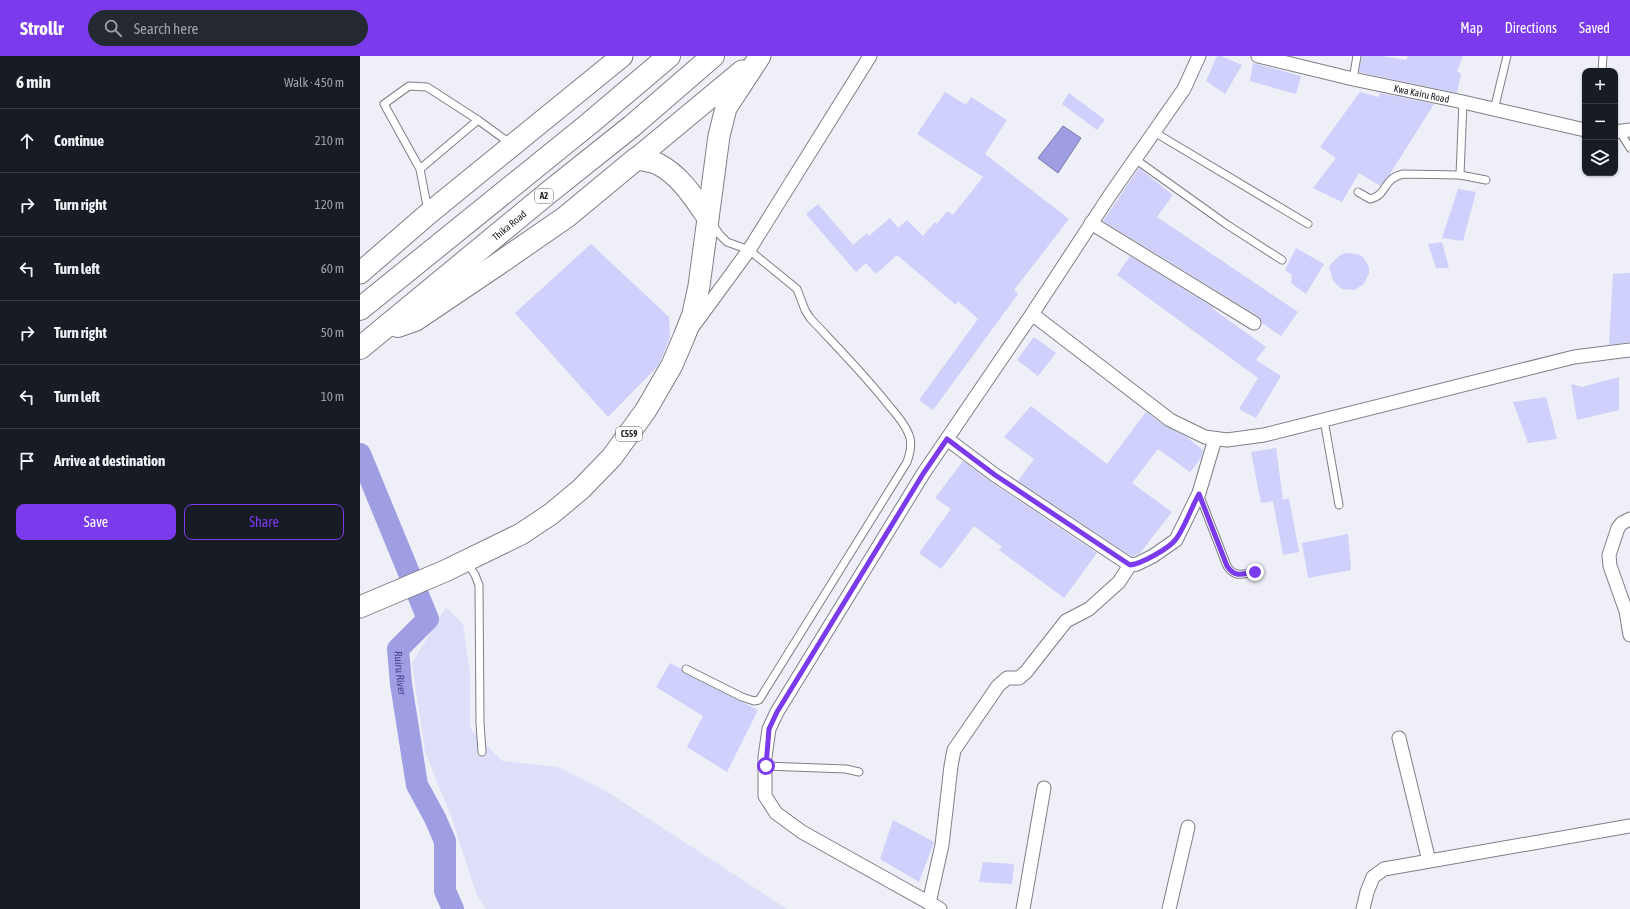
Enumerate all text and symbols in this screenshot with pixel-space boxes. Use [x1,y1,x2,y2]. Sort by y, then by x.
search box [88,10,368,46]
text: Strollr [20,17,64,39]
icon: search [102,17,124,39]
text: Search here [134,20,198,37]
text: Map [1460,20,1483,36]
text: Directions [1505,20,1557,36]
text: Saved [1579,20,1610,36]
map controls [1582,68,1618,176]
button: + [1582,68,1618,104]
text: 6 min [16,72,51,92]
text: Walk · 450 m [284,75,344,90]
street label: Kwa Kairu Road [1393,82,1451,105]
button: − [1582,104,1618,140]
icon: ahead [16,130,38,152]
text: Continue [54,132,104,149]
text: 210 m [315,133,344,148]
button: layers [1582,140,1618,176]
road number: A2 [535,189,553,203]
icon: right [16,194,38,216]
text: Turn right [54,196,107,213]
text: 120 m [315,197,344,212]
street label: Thika Road [490,208,528,242]
icon: left [16,258,38,280]
text: Turn left [54,260,100,277]
text: 60 m [321,261,344,276]
icon: right [16,322,38,344]
text: Turn right [54,324,107,341]
text: 50 m [321,325,344,340]
icon: left [16,386,38,408]
text: Turn left [54,388,100,405]
text: 10 m [321,389,344,404]
road number: C559 [616,427,642,441]
icon: arrive [16,450,38,472]
text: Arrive at destination [54,452,165,469]
button: Save [16,504,176,540]
button: Share [184,504,344,540]
route end [1246,563,1264,581]
water label: Ruiru River [392,651,409,697]
route start [757,757,775,775]

